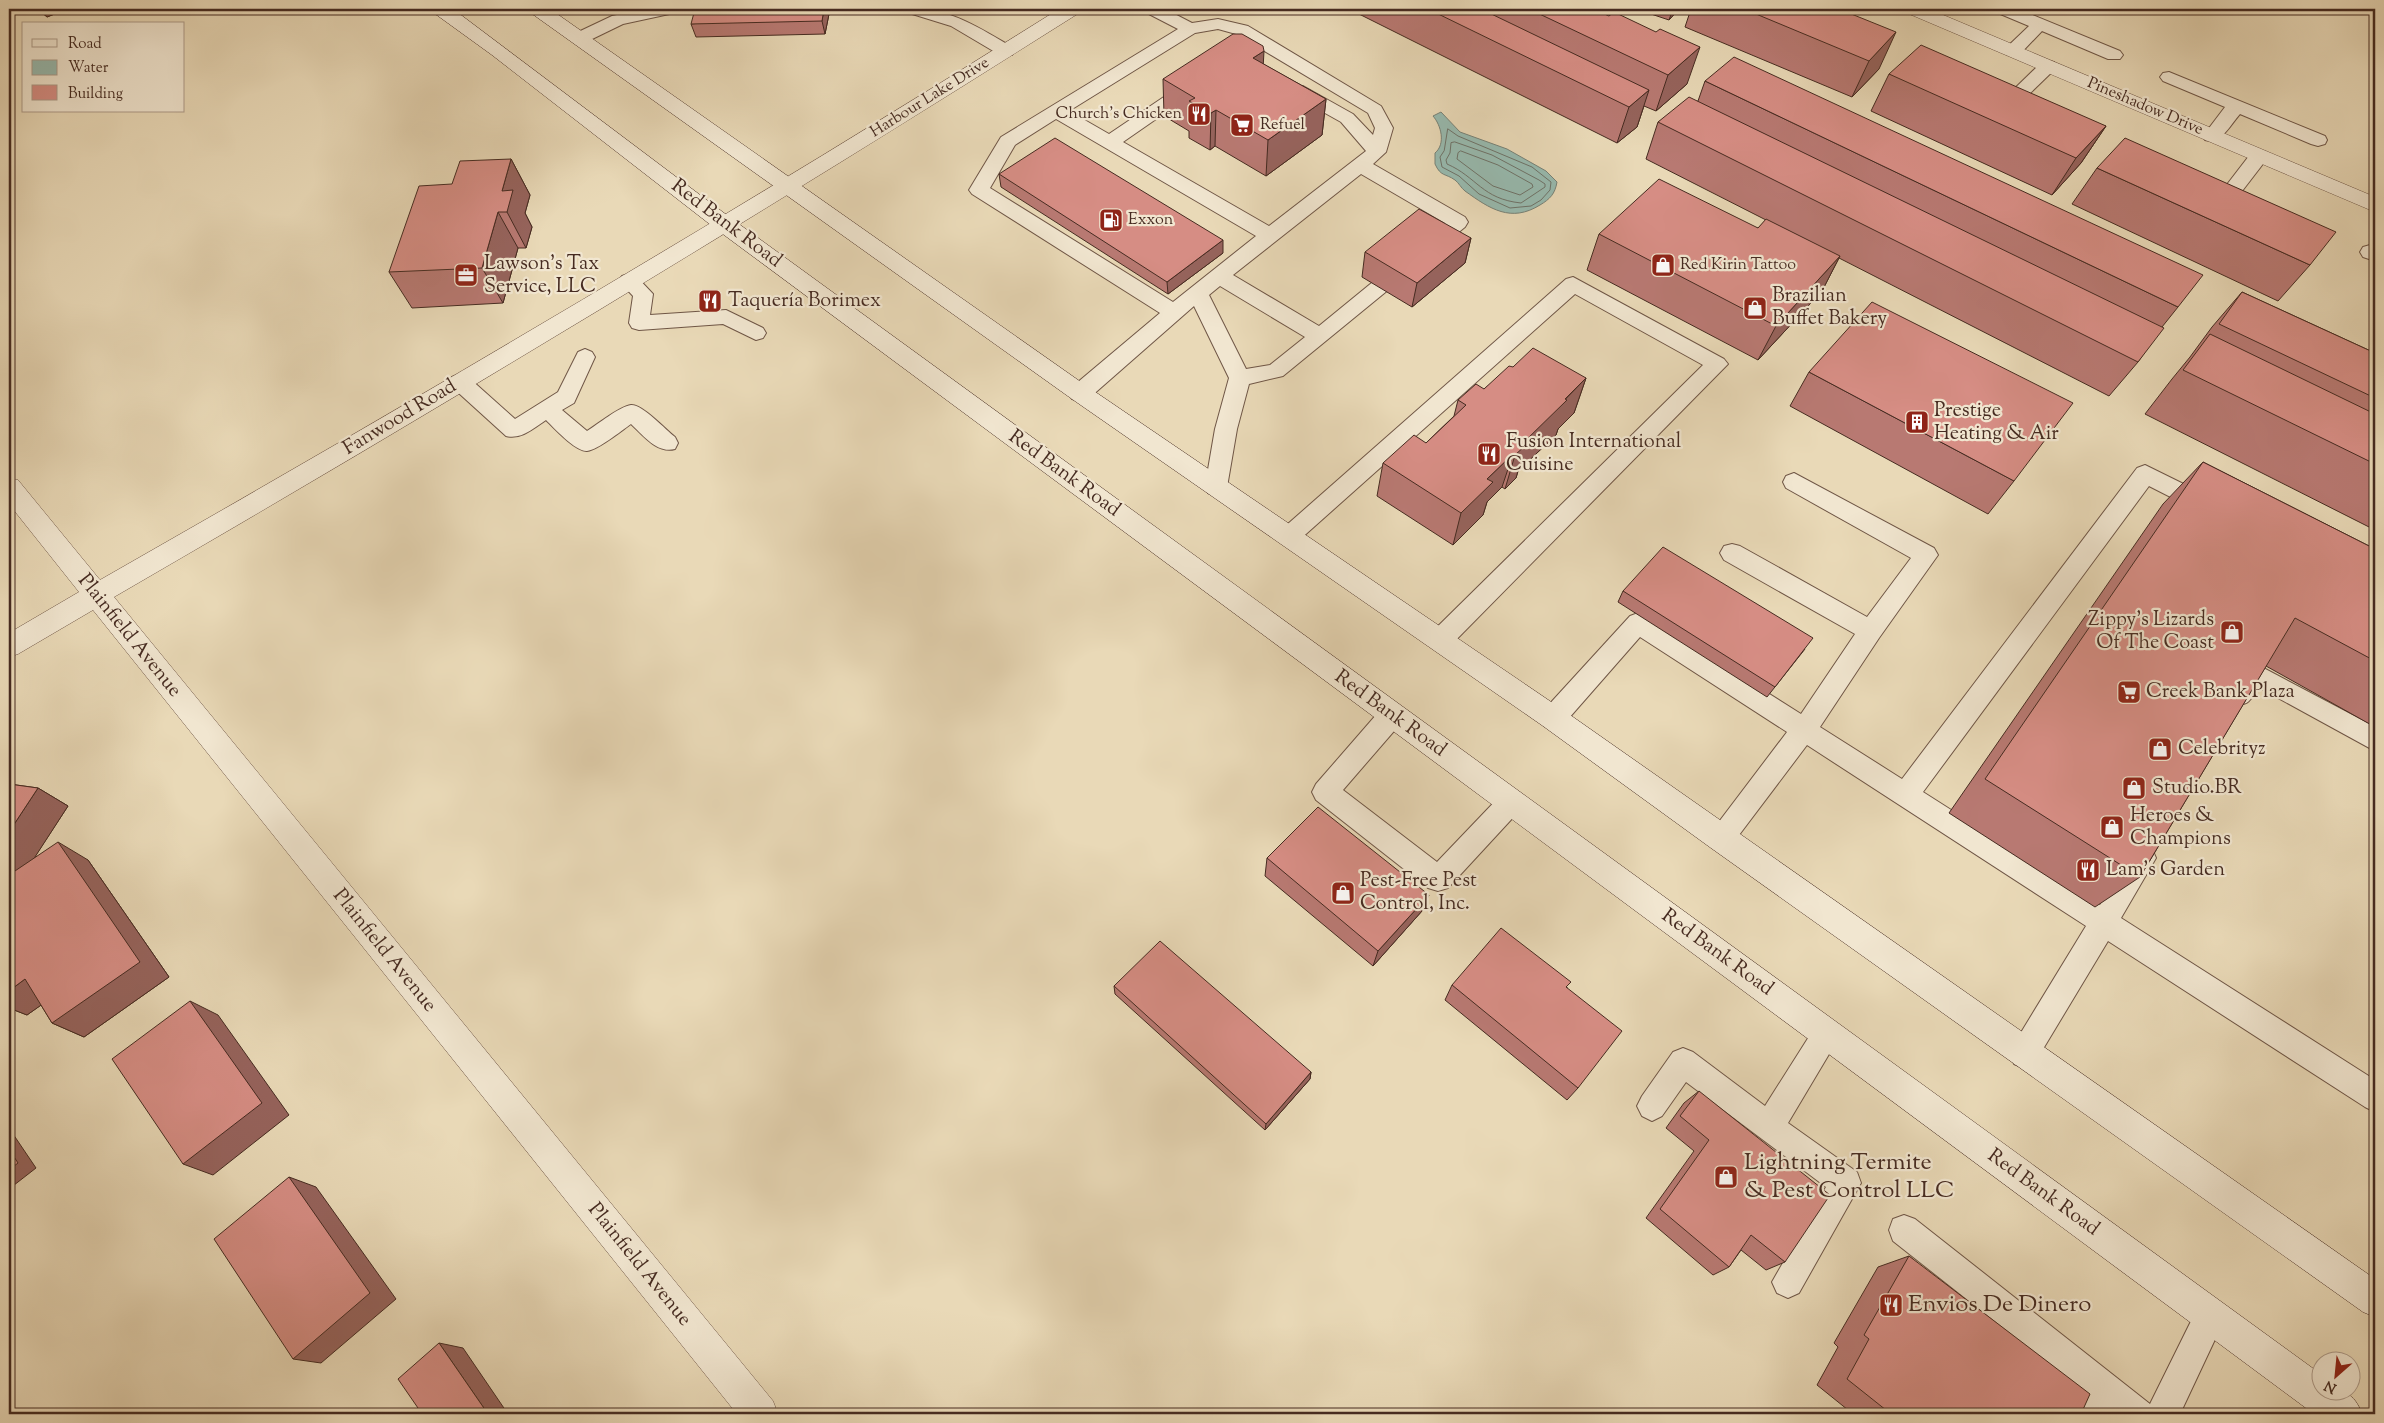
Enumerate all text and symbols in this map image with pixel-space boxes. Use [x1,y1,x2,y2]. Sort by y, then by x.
legend [22,22,185,112]
text: Road [68,34,102,55]
street label: Harbour Lake Drive [866,52,994,144]
text: Water [68,58,109,79]
street label: Pineshadow Drive [2083,72,2207,142]
text: Building [68,84,123,105]
restaurant icon: Church's Chicken [1186,101,1212,127]
place label: Church's Chicken [1056,103,1183,126]
supermarket icon: Refuel [1229,112,1255,138]
place label: Refuel [1260,114,1306,137]
street label: Red Bank Road [664,173,788,275]
fuel station icon: Exxon [1098,207,1124,233]
place label: Exxon [1128,209,1174,232]
place label: Lawson's Tax Service, LLC [484,250,599,302]
shop icon: Red Kirin Tattoo [1650,252,1676,278]
place label: Red Kirin Tattoo [1680,254,1796,277]
office icon: Lawson's Tax Service, LLC [453,262,479,288]
place label: Brazilian Buffet Bakery [1772,282,1887,334]
place label: Taquería Borimex [728,287,881,316]
restaurant icon: Taquería Borimex [697,288,723,314]
shop icon: Brazilian Buffet Bakery [1742,295,1768,321]
street label: Fanwood Road [338,373,462,463]
place label: Prestige Heating & Air [1934,397,2059,449]
building icon: Prestige Heating & Air [1904,409,1930,435]
street label: Red Bank Road [1002,423,1126,525]
place label: Fusion International Cuisine [1506,428,1682,480]
restaurant icon: Fusion International Cuisine [1476,441,1502,467]
street label: Plainfield Avenue [70,568,188,704]
place label: Zippy's Lizards Of The Coast [2088,606,2214,658]
shop icon: Zippy's Lizards Of The Coast [2219,619,2245,645]
street label: Red Bank Road [1328,663,1452,765]
place label: Creek Bank Plaza [2146,678,2295,707]
supermarket icon: Creek Bank Plaza [2116,679,2142,705]
place label: Celebrityz [2178,735,2266,764]
shop icon: Celebrityz [2147,736,2173,762]
place label: Studio.BR [2152,774,2242,803]
shop icon: Studio.BR [2121,775,2147,801]
place label: Heroes & Champions [2130,802,2231,854]
shop icon: Heroes & Champions [2099,814,2125,840]
place label: Lam's Garden [2106,856,2225,885]
restaurant icon: Lam's Garden [2075,857,2101,883]
place label: Pest-Free Pest Control, Inc. [1360,867,1477,919]
shop icon: Pest-Free Pest Control, Inc. [1330,880,1356,906]
street label: Plainfield Avenue [325,883,443,1019]
street label: Red Bank Road [1655,902,1779,1004]
street label: Red Bank Road [1981,1142,2105,1244]
place label: Lightning Termite & Pest Control LLC [1744,1146,1954,1208]
shop icon: Lightning Termite & Pest Control LLC [1713,1164,1739,1190]
street label: Plainfield Avenue [580,1197,698,1333]
place label: Envios De Dinero [1908,1288,2091,1322]
restaurant icon: Envios De Dinero [1878,1292,1904,1318]
north arrow [2312,1350,2362,1400]
text: N [2321,1374,2341,1397]

